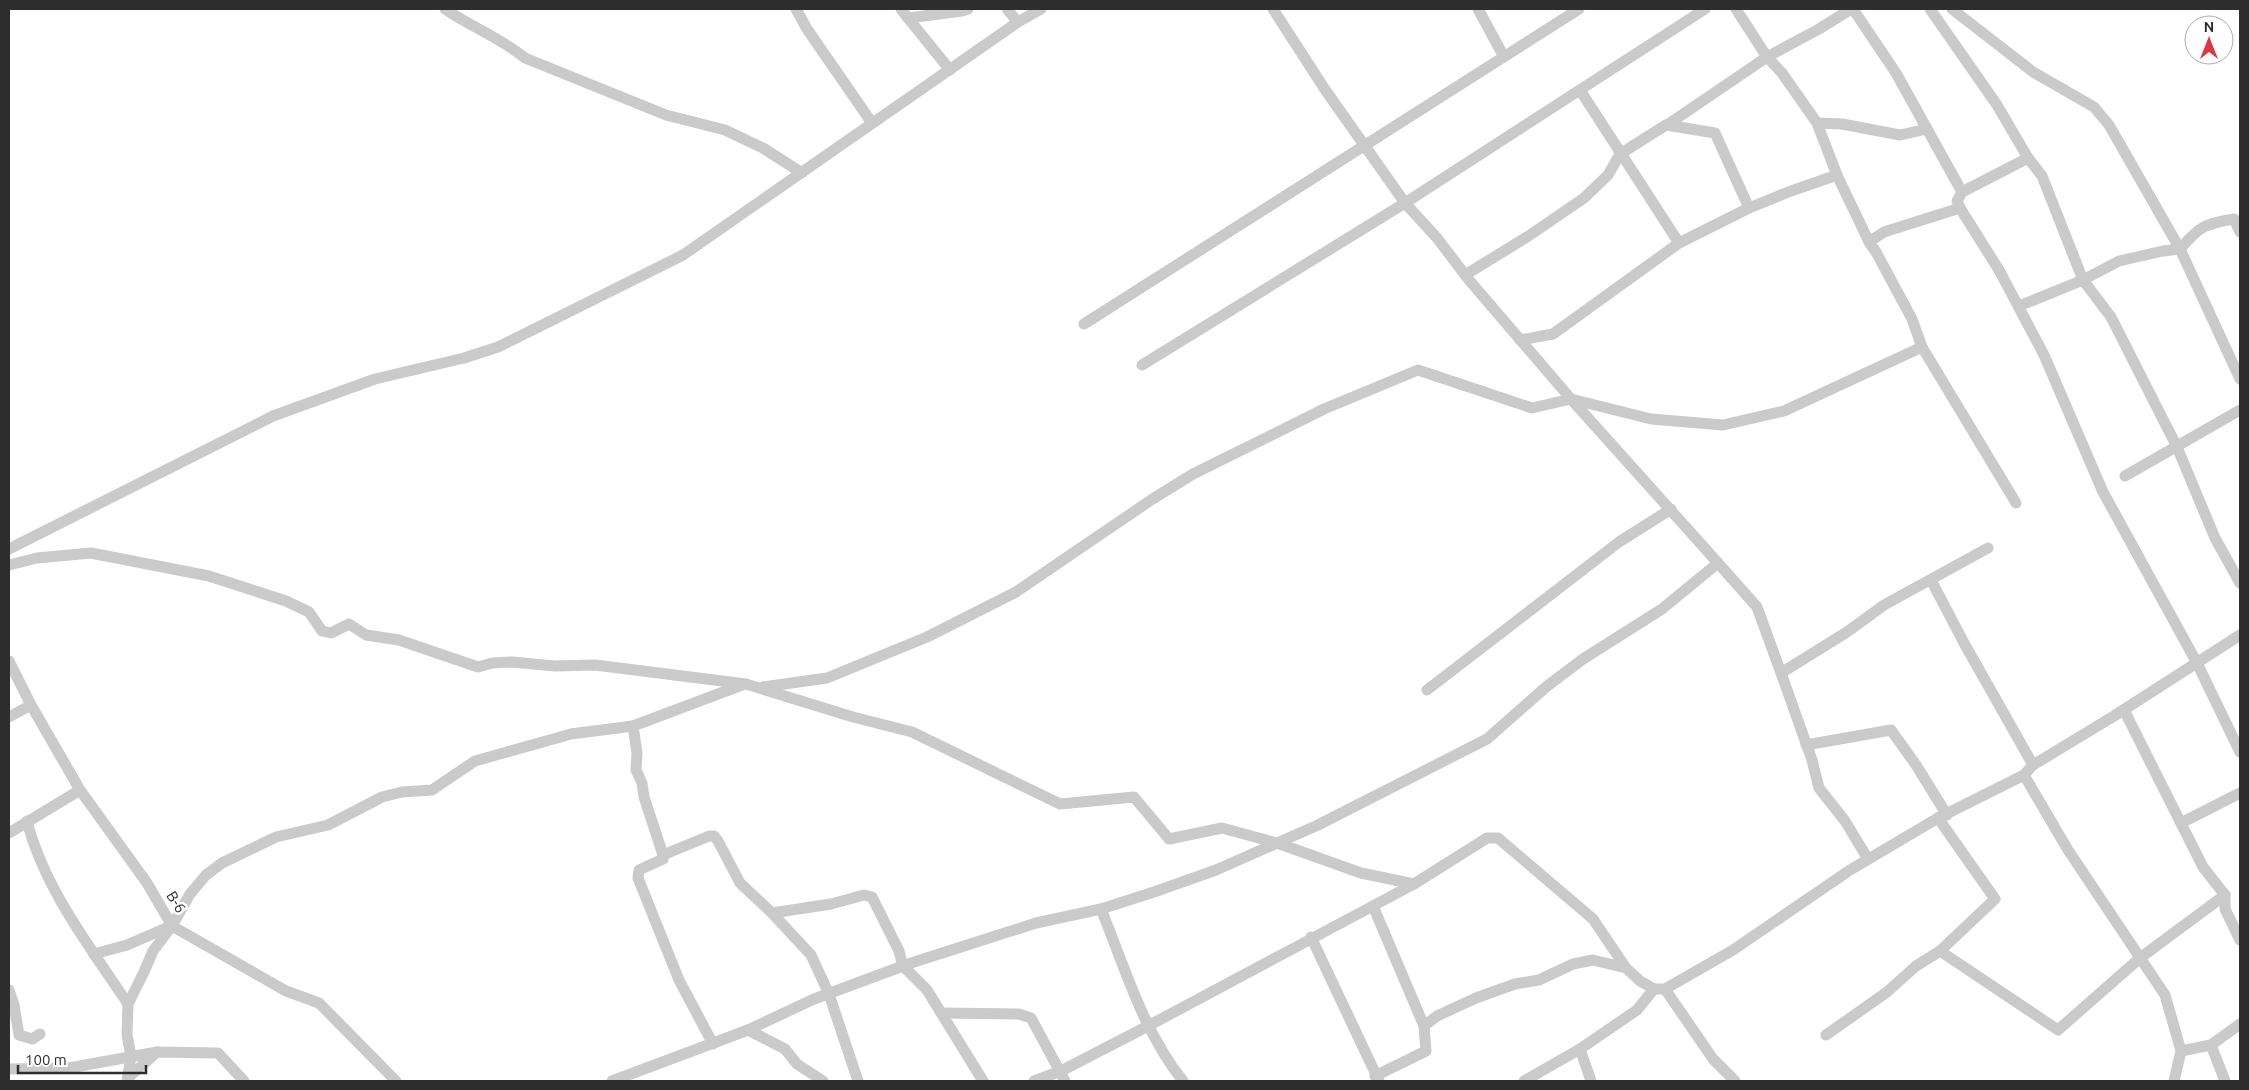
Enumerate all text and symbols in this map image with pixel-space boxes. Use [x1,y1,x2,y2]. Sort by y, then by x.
north arrow [2184,15,2234,65]
text: N [2204,19,2214,35]
street label: B-6 [163,888,190,916]
scale bar [18,1042,145,1074]
text: 100 m [25,1051,67,1068]

